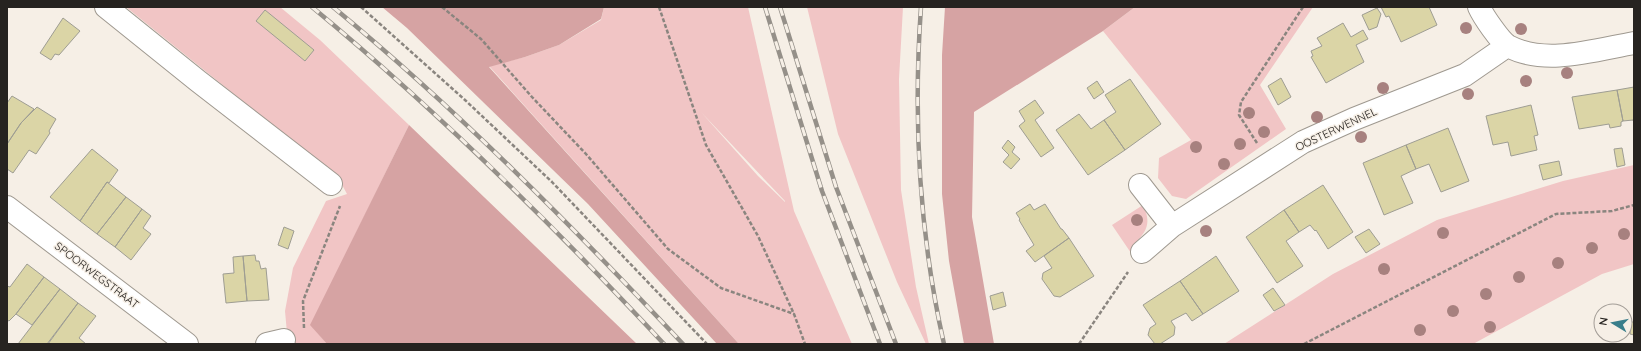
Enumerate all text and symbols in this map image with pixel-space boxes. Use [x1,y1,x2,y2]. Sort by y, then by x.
street label: OOSTERWENNEL [1293,104,1379,154]
street label: SPOORWEGSTRAAT [52,239,142,311]
north arrow [1593,303,1633,343]
text: N [1596,316,1611,326]

